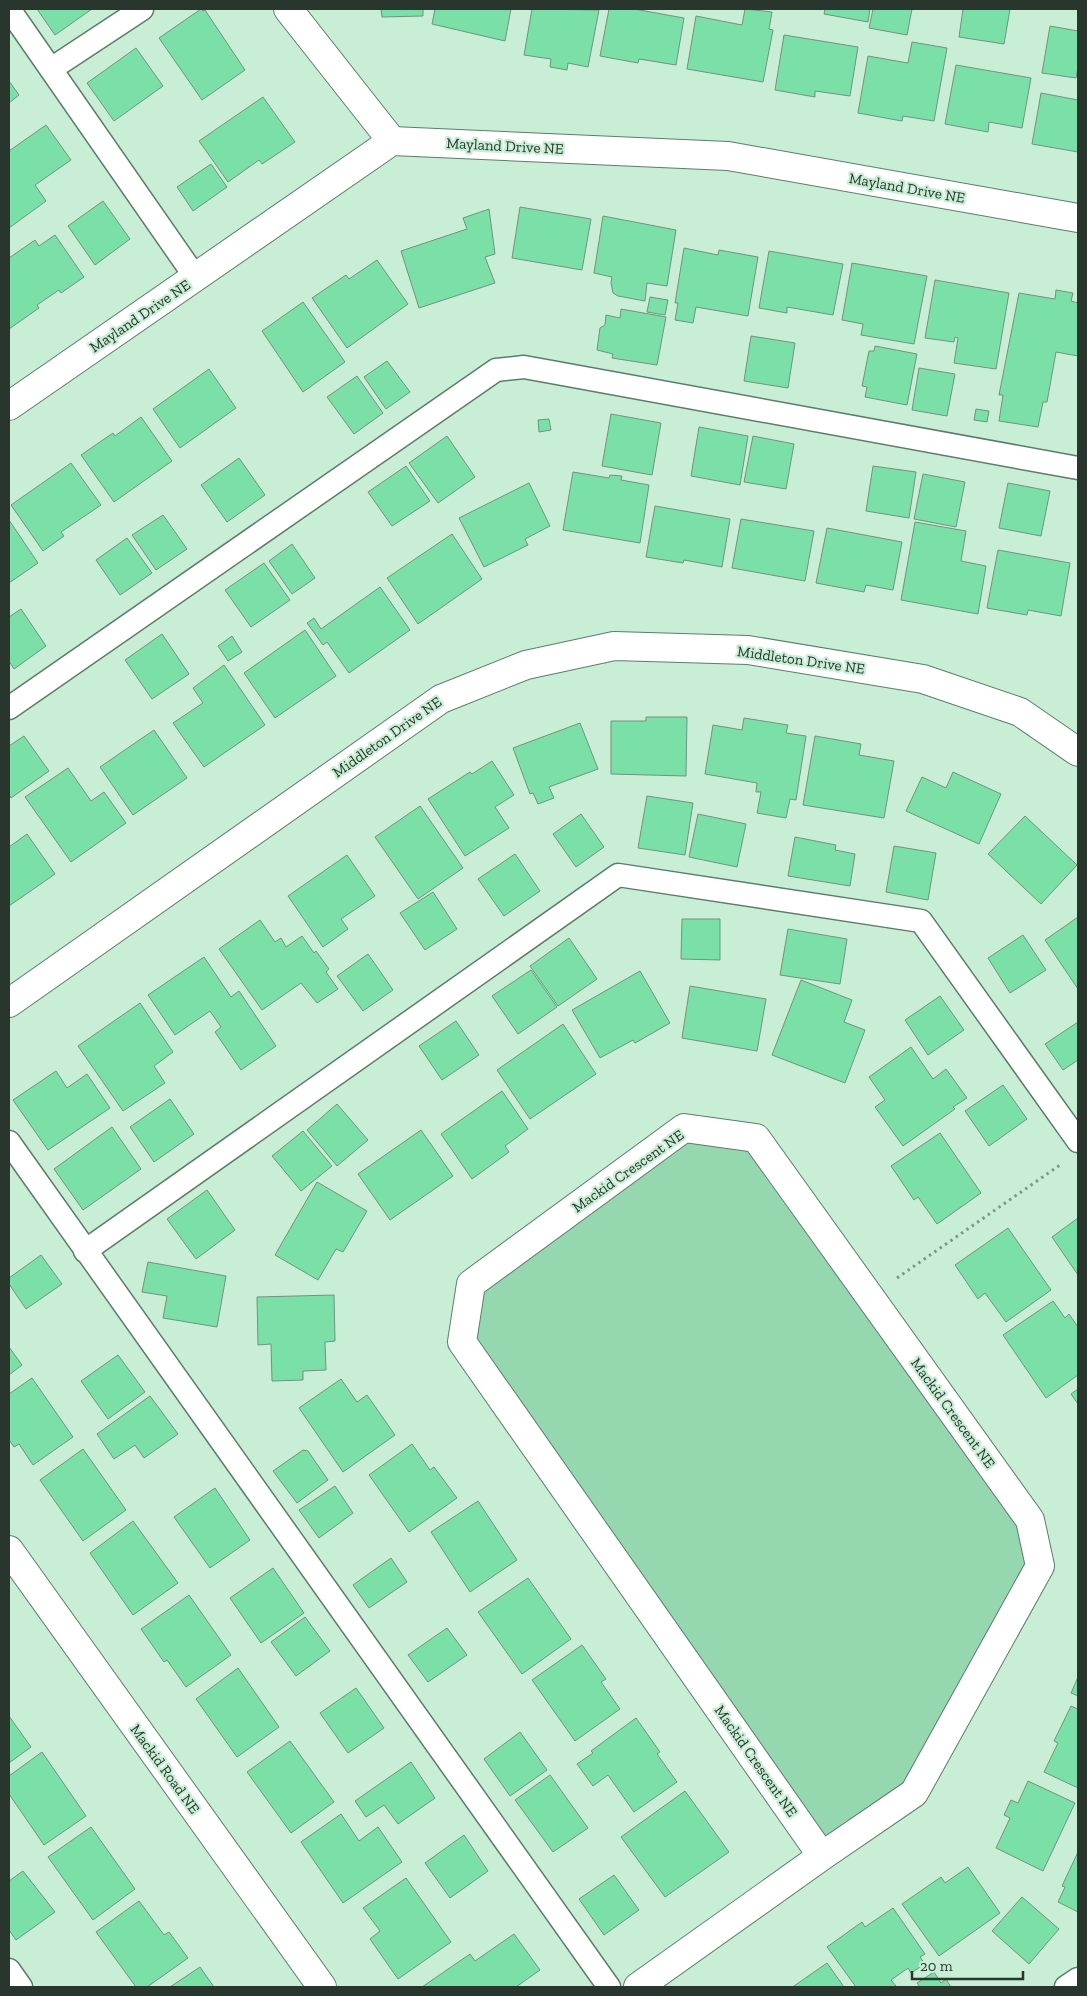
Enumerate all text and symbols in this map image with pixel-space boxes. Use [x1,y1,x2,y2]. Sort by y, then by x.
street label: Mayland Drive NE [446,134,564,158]
street label: Mayland Drive NE [848,169,967,207]
street label: Mayland Drive NE [86,276,194,356]
street label: Middleton Drive NE [736,642,866,678]
street label: Middleton Drive NE [329,693,445,781]
street label: Mackid Crescent NE [569,1126,687,1216]
street label: Mackid Crescent NE [907,1354,999,1472]
street label: Mackid Crescent NE [711,1702,801,1820]
street label: Mackid Road NE [126,1721,204,1817]
scale bar [912,1948,1023,1980]
text: 20 m [920,1957,953,1975]

